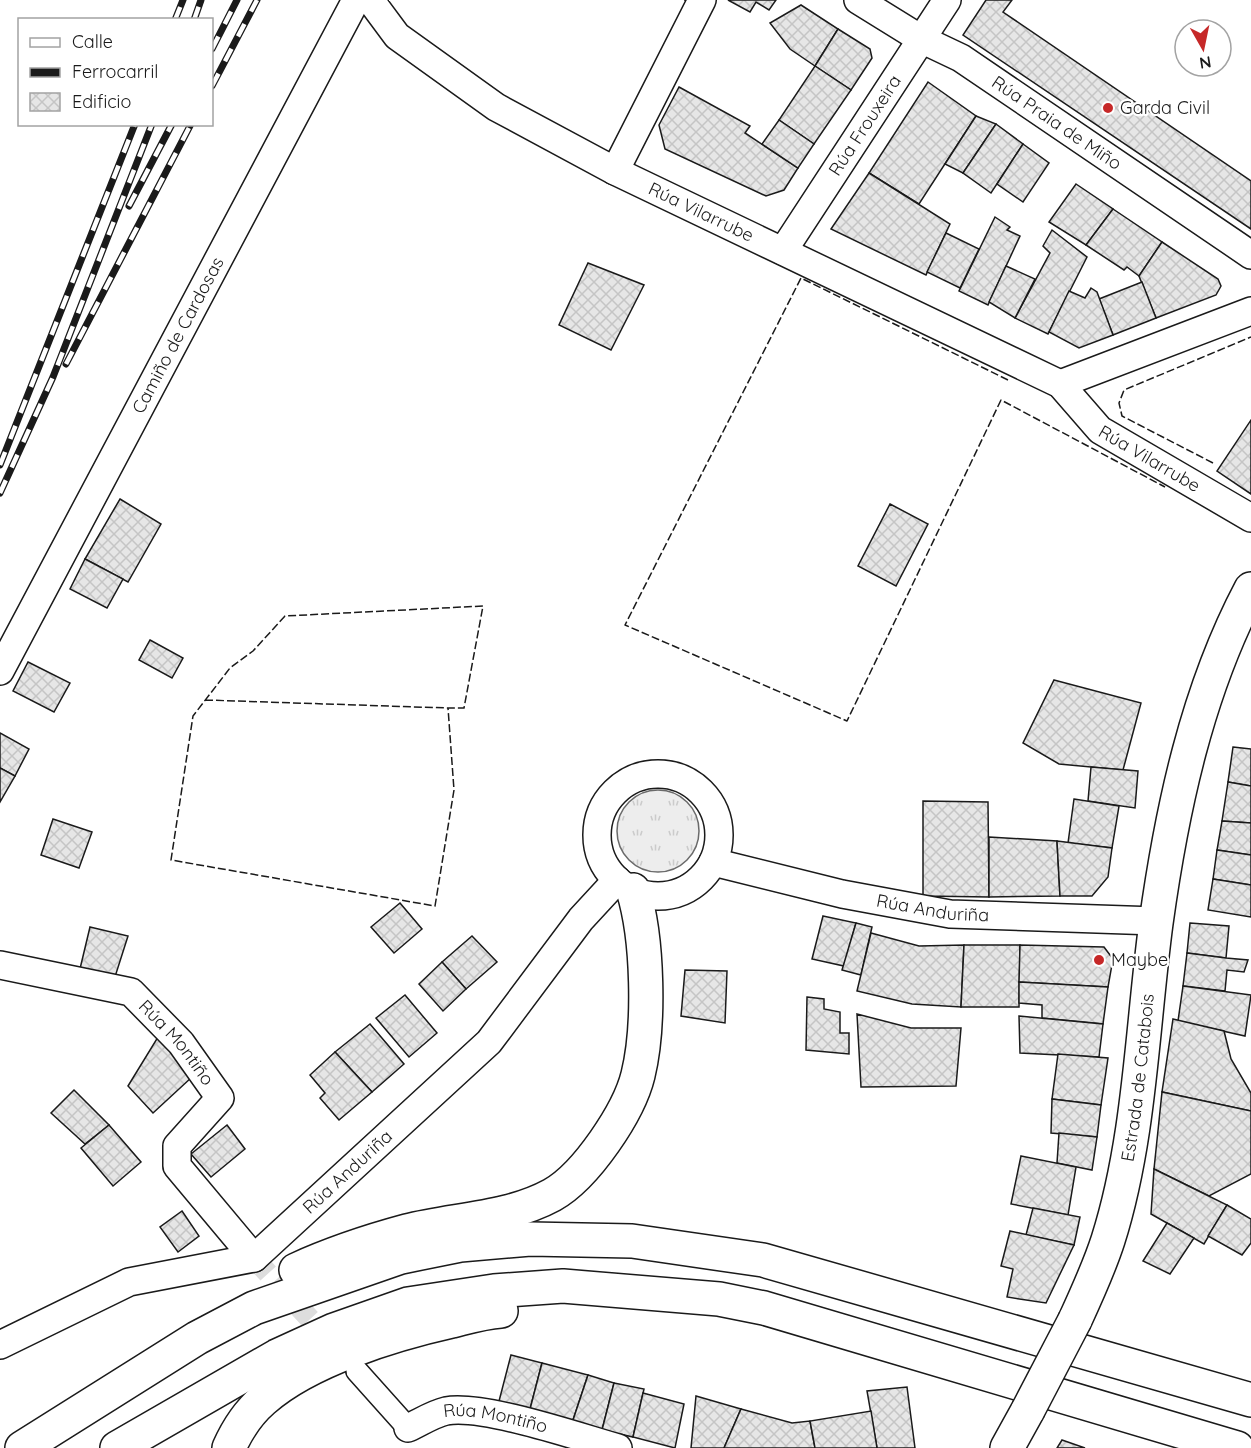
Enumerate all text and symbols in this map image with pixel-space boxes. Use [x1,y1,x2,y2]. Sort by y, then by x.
legend [18,18,213,126]
north arrow [1173,18,1233,78]
text: Calle [72,30,113,53]
text: N [1198,52,1213,74]
text: Ferrocarril [72,60,159,83]
street label: Rúa Frouxeira [823,70,906,180]
street label: Rúa Praia de Miño [988,70,1126,175]
text: Edificio [72,90,131,113]
place label: Garda Civil [1120,96,1210,119]
marker: Garda Civil [1101,101,1115,115]
street label: Rúa Vilarrube [645,177,758,247]
street label: Camiño de Cardosas [127,253,229,417]
street label: Rúa Vilarrube [1095,420,1205,497]
street label: Rúa Anduriña [875,889,989,926]
place label: Maybe [1111,948,1168,971]
marker: Maybe [1092,953,1106,967]
street label: Estrada de Catabois [1115,993,1159,1163]
street label: Rúa Montiño [134,995,219,1090]
street label: Rúa Anduriña [298,1125,397,1218]
street label: Rúa Montiño [442,1398,550,1438]

